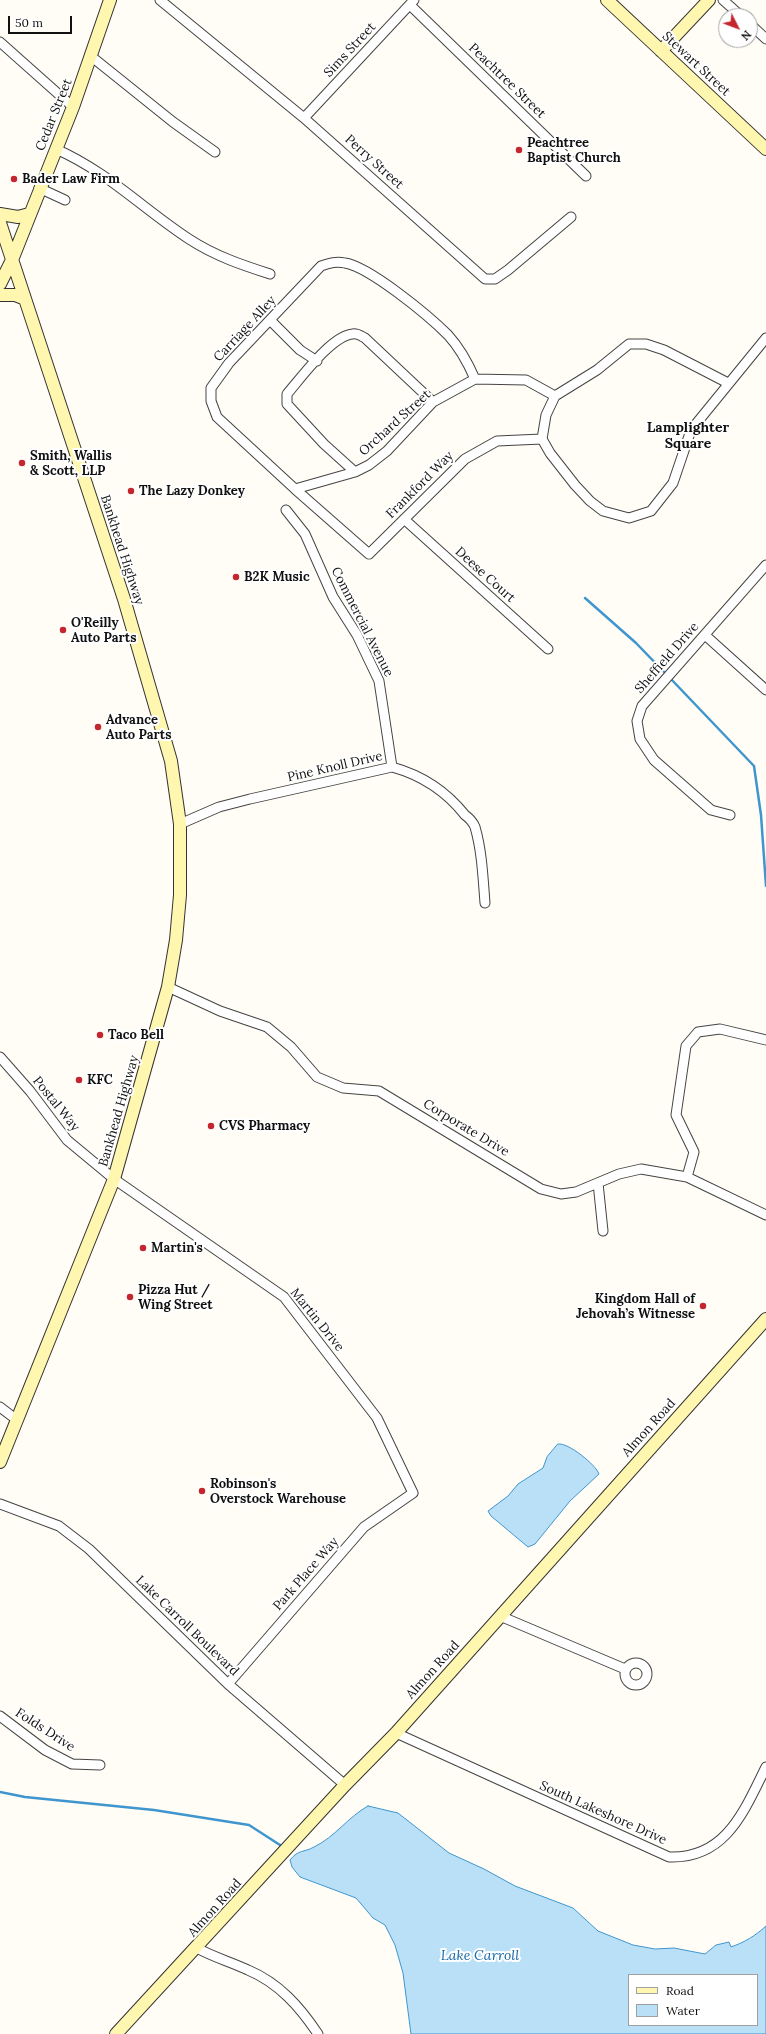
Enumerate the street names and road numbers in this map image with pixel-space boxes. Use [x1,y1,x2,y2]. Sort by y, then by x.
street label: Sims Street [321,19,379,81]
street label: Stewart Street [659,29,733,99]
street label: Peachtree Street [465,40,549,122]
street label: Cedar Street [32,77,76,153]
street label: Perry Street [342,132,406,192]
street label: Carriage Alley [211,293,279,365]
street label: Orchard Street [356,387,434,459]
street label: Frankford Way [383,448,457,522]
street label: Bankhead Highway [97,493,147,607]
street label: Deese Court [452,544,518,606]
street label: Commercial Avenue [328,565,396,679]
street label: Sheffield Drive [632,619,702,697]
street label: Pine Knoll Drive [286,748,384,786]
street label: Bankhead Highway [96,1054,142,1168]
street label: Postal Way [29,1073,83,1135]
street label: Corporate Drive [420,1096,512,1160]
street label: Martin Drive [287,1285,347,1355]
street label: Almon Road [619,1396,679,1460]
street label: Park Place Way [270,1534,342,1614]
street label: Lake Carroll Boulevard [132,1573,242,1679]
street label: Almon Road [403,1638,463,1702]
street label: Folds Drive [12,1705,78,1755]
street label: South Lakeshore Drive [537,1778,669,1848]
street label: Almon Road [185,1876,245,1940]

